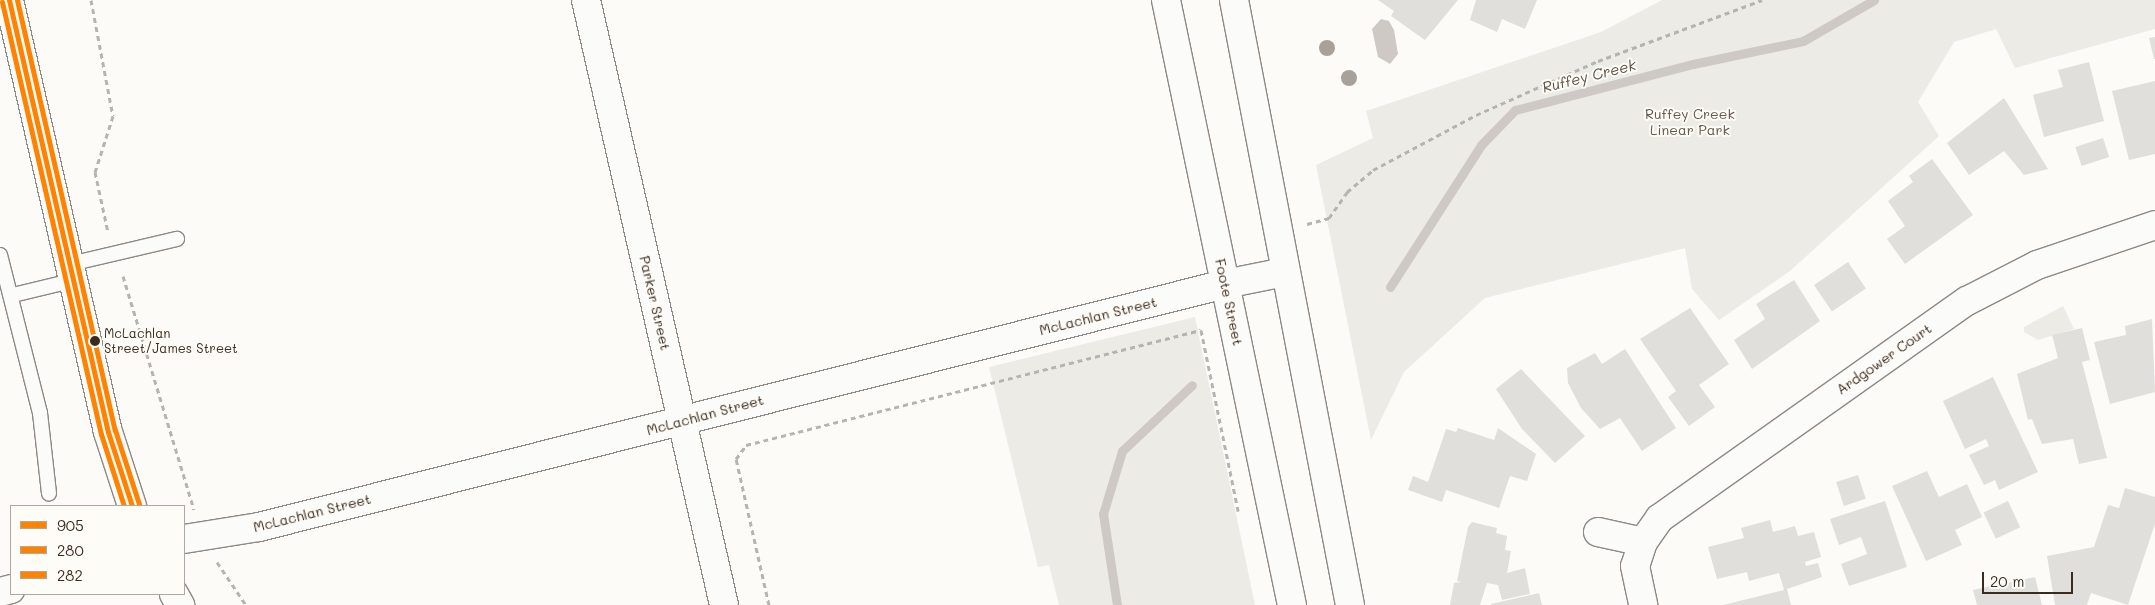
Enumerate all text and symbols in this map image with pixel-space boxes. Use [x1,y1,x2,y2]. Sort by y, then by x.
water label: Ruffey Creek [1540,56,1638,96]
park label: Ruffey Creek Linear Park [1645,106,1735,138]
street label: Parker Street [636,254,674,352]
street label: Foote Street [1212,257,1246,347]
street label: McLachlan Street [1037,293,1159,339]
street label: Ardgower Court [1833,320,1935,398]
place label: McLachlan Street/James Street [104,326,238,357]
marker: McLachlan Street/James Street [90,336,100,346]
street label: McLachlan Street [645,391,765,439]
street label: McLachlan Street [251,490,373,536]
legend [10,505,185,595]
text: 905 [57,515,84,535]
text: 280 [57,540,84,560]
scale bar [1985,562,2076,594]
text: 282 [57,565,83,585]
text: 20 m [1990,571,2024,591]

